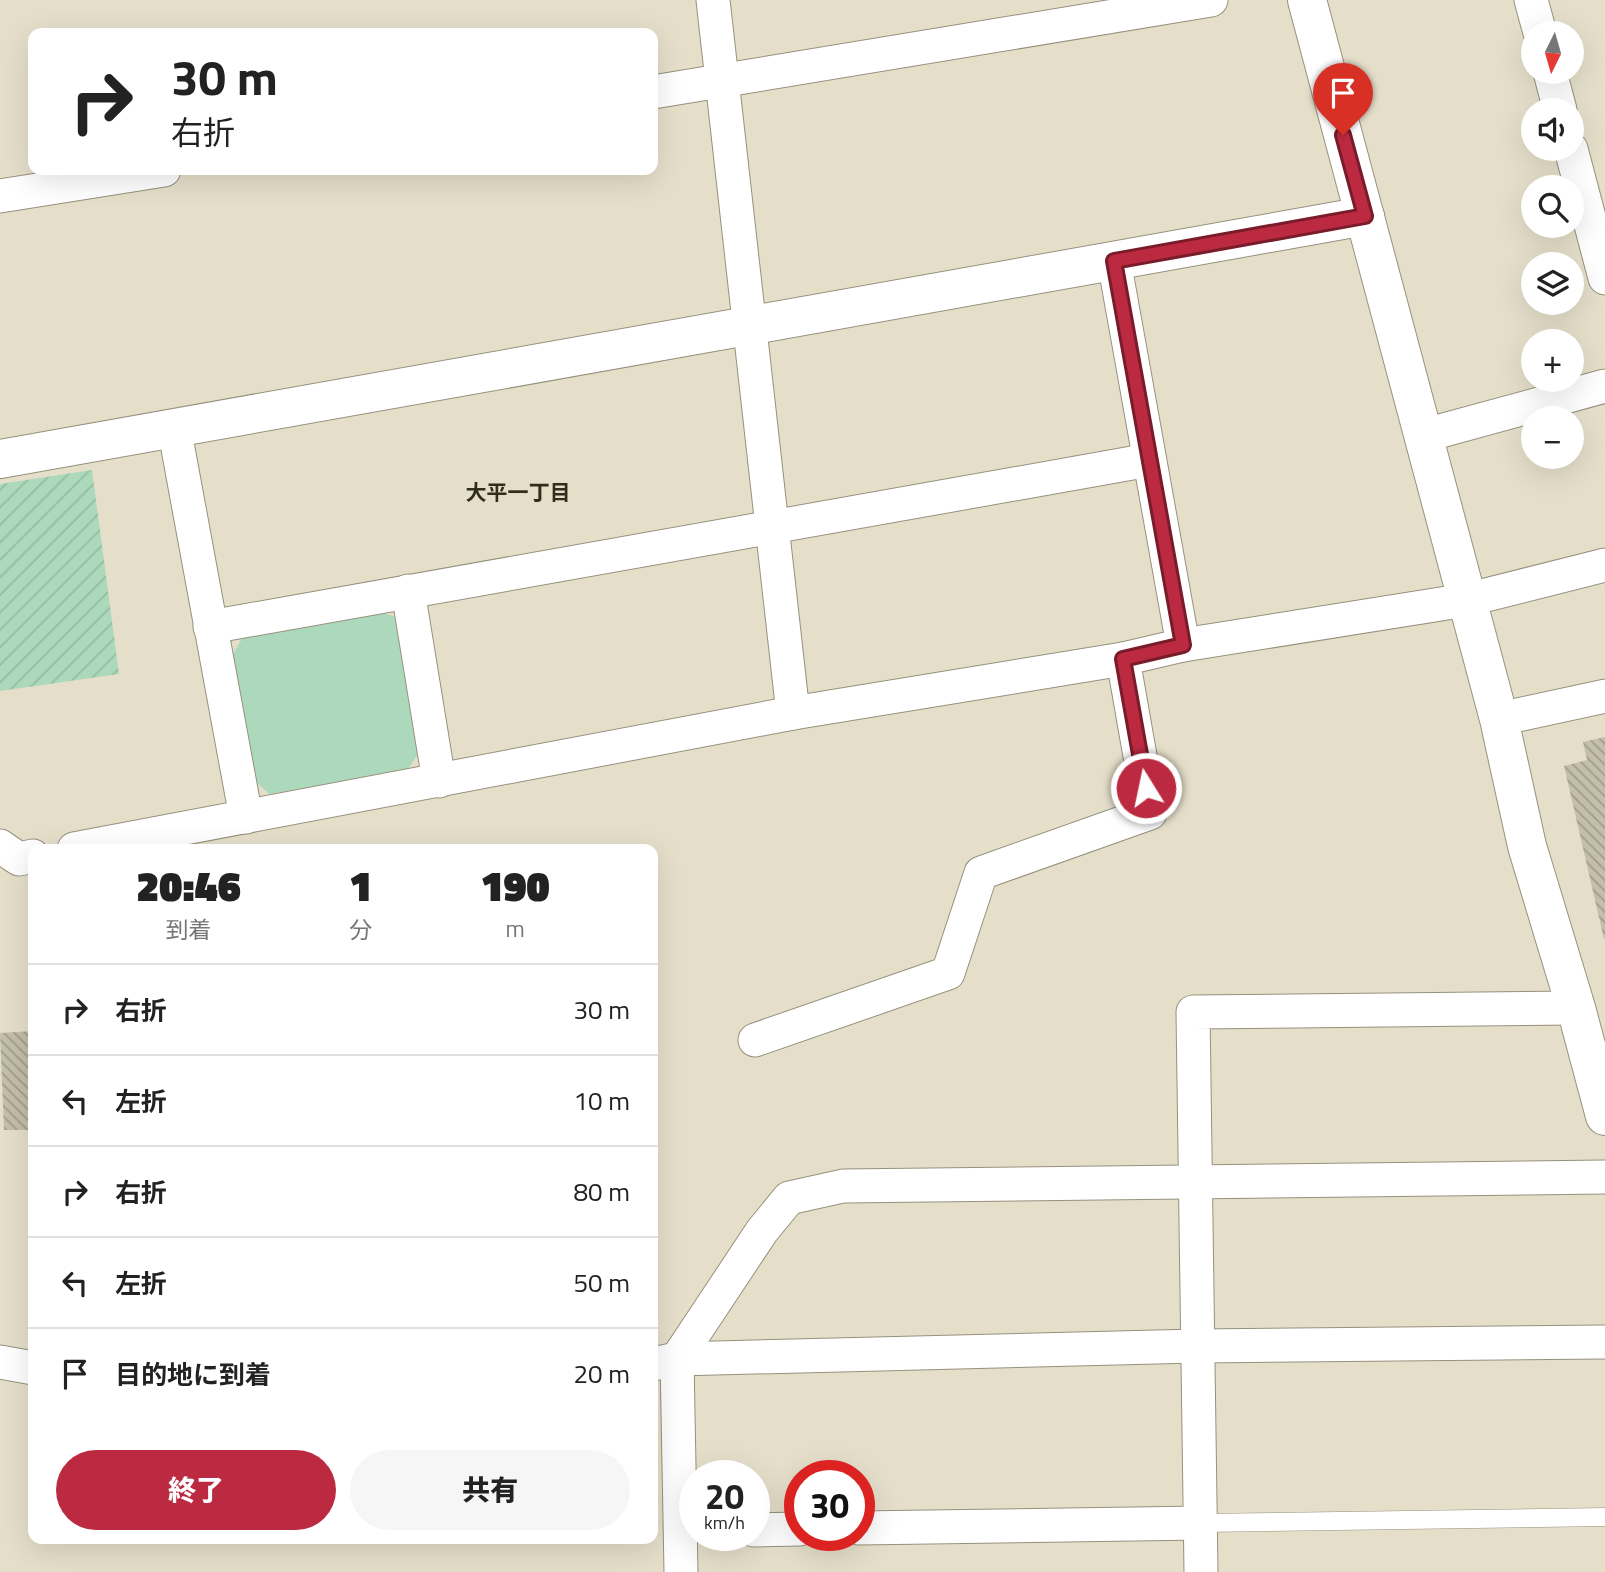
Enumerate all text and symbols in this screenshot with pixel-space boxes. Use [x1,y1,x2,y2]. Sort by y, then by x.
north arrow [1521,21,1584,84]
map controls [1521,21,1584,469]
text: 30 m [171,39,278,114]
icon: right [56,56,147,147]
pin [1313,63,1373,135]
icon: arrive [1324,74,1362,112]
button: sound [1521,98,1584,161]
text: 右折 [171,108,235,156]
button: search [1521,175,1584,238]
button: layers [1521,252,1584,315]
button: + [1521,329,1584,392]
button: − [1521,406,1584,469]
district label: 大平一丁目 [466,476,571,508]
position arrow [1109,751,1183,825]
text: 20:46 [136,853,241,917]
text: 1 [349,853,372,917]
text: 190 [480,853,550,917]
text: m [505,911,525,946]
text: 到着 [166,912,212,947]
text: 分 [349,912,372,947]
text: 30 m [573,990,630,1029]
icon: right [56,991,94,1029]
text: 右折 [115,991,167,1030]
text: 10 m [573,1081,630,1120]
icon: left [56,1082,94,1120]
text: 左折 [115,1082,167,1121]
text: 80 m [573,1172,630,1211]
icon: right [56,1173,94,1211]
text: 右折 [115,1173,167,1212]
text: 50 m [573,1263,630,1302]
icon: left [56,1264,94,1302]
text: 左折 [115,1264,167,1303]
text: 20 m [573,1354,630,1393]
icon: arrive [56,1355,94,1393]
text: 目的地に到着 [115,1355,271,1394]
button: 終了 [56,1450,336,1530]
button: 共有 [350,1450,630,1530]
speed limit sign: 30 [784,1460,875,1551]
text: 20 [705,1469,744,1523]
text: km/h [704,1509,745,1536]

